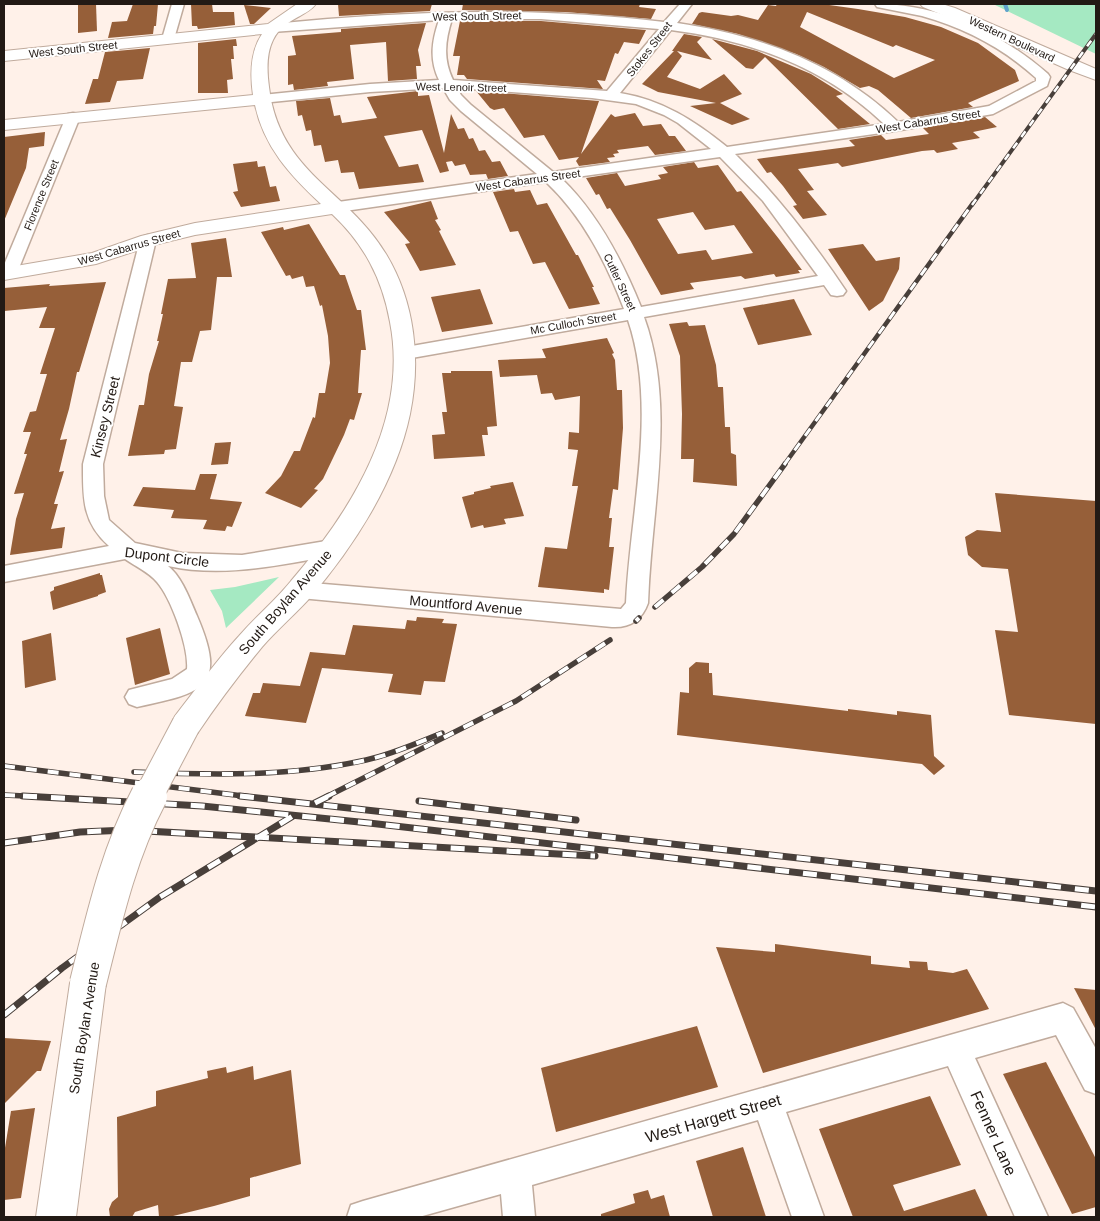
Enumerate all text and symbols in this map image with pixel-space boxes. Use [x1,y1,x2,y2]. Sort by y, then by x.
street label: West South Street [432,9,522,23]
street label: Western Boulevard [967,14,1057,64]
street label: Stokes Street [624,19,674,79]
street label: West South Street [28,38,118,60]
street label: West Lenoir Street [415,80,507,94]
street label: West Cabarrus Street [875,107,981,135]
street label: Florence Street [21,158,61,232]
street label: West Cabarrus Street [475,167,581,193]
street label: West Cabarrus Street [77,227,181,267]
street label: Cutler Street [602,251,638,313]
street label: Mc Culloch Street [529,310,617,336]
street label: Kinsey Street [87,375,123,459]
street label: Dupont Circle [124,544,210,570]
street label: South Boylan Avenue [235,546,335,658]
street label: Mountford Avenue [409,592,523,618]
street label: South Boylan Avenue [66,961,102,1095]
street label: Fenner Lane [967,1088,1020,1178]
street label: West Hargett Street [643,1091,783,1146]

